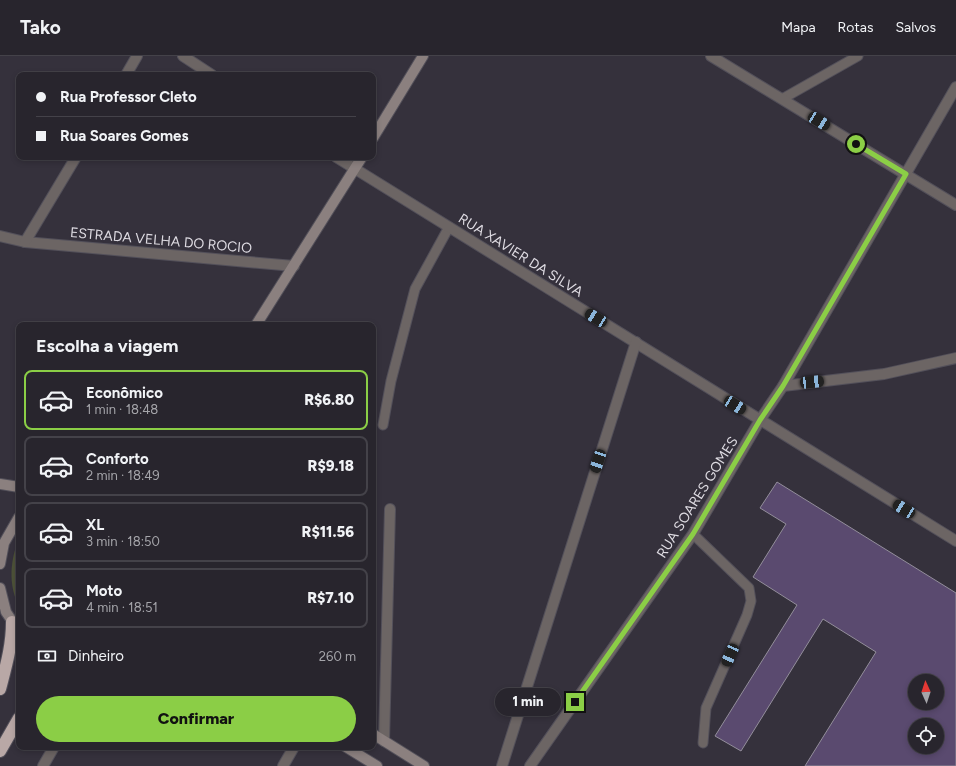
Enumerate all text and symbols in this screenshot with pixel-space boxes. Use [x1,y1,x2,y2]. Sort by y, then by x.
text: Tako [20,16,61,39]
text: Mapa [781,19,816,36]
text: Rotas [838,19,873,36]
text: Salvos [895,19,936,36]
text: Rua Professor Cleto [60,88,197,106]
car [806,110,832,132]
text: Rua Soares Gomes [60,127,188,145]
route start [847,135,865,153]
street label: RUA XAVIER DA SILVA [455,210,587,301]
street label: ESTRADA VELHA DO ROCIO [69,224,253,257]
car [583,307,609,329]
text: Escolha a viagem [36,335,179,357]
car [799,375,825,389]
icon: car [38,382,74,418]
text: Econômico [86,384,163,402]
text: R$6.80 [304,391,354,409]
car [722,394,748,416]
text: 1 min · 18:48 [86,402,158,417]
street label: RUA SOARES GOMES [653,433,742,561]
icon: car [38,448,74,484]
car [589,448,607,474]
text: Conforto [86,450,149,468]
text: R$9.18 [308,457,354,475]
text: 2 min · 18:49 [86,468,160,483]
car [891,498,917,520]
icon: car [38,514,74,550]
text: XL [86,516,104,534]
text: R$11.56 [302,523,354,541]
text: 3 min · 18:50 [86,534,160,549]
icon: car [38,580,74,616]
text: Moto [86,582,122,600]
text: R$7.10 [307,589,354,607]
text: 4 min · 18:51 [86,600,158,615]
car [720,642,740,668]
icon: cash [36,645,58,667]
text: Dinheiro [68,647,124,665]
text: 260 m [319,649,356,664]
north arrow [908,674,944,710]
map controls [908,674,944,754]
callout: 1 min [495,688,561,716]
route end [566,693,584,711]
text: 1 min [512,694,544,709]
button: Confirmar [36,696,356,742]
button: locate [908,718,944,754]

